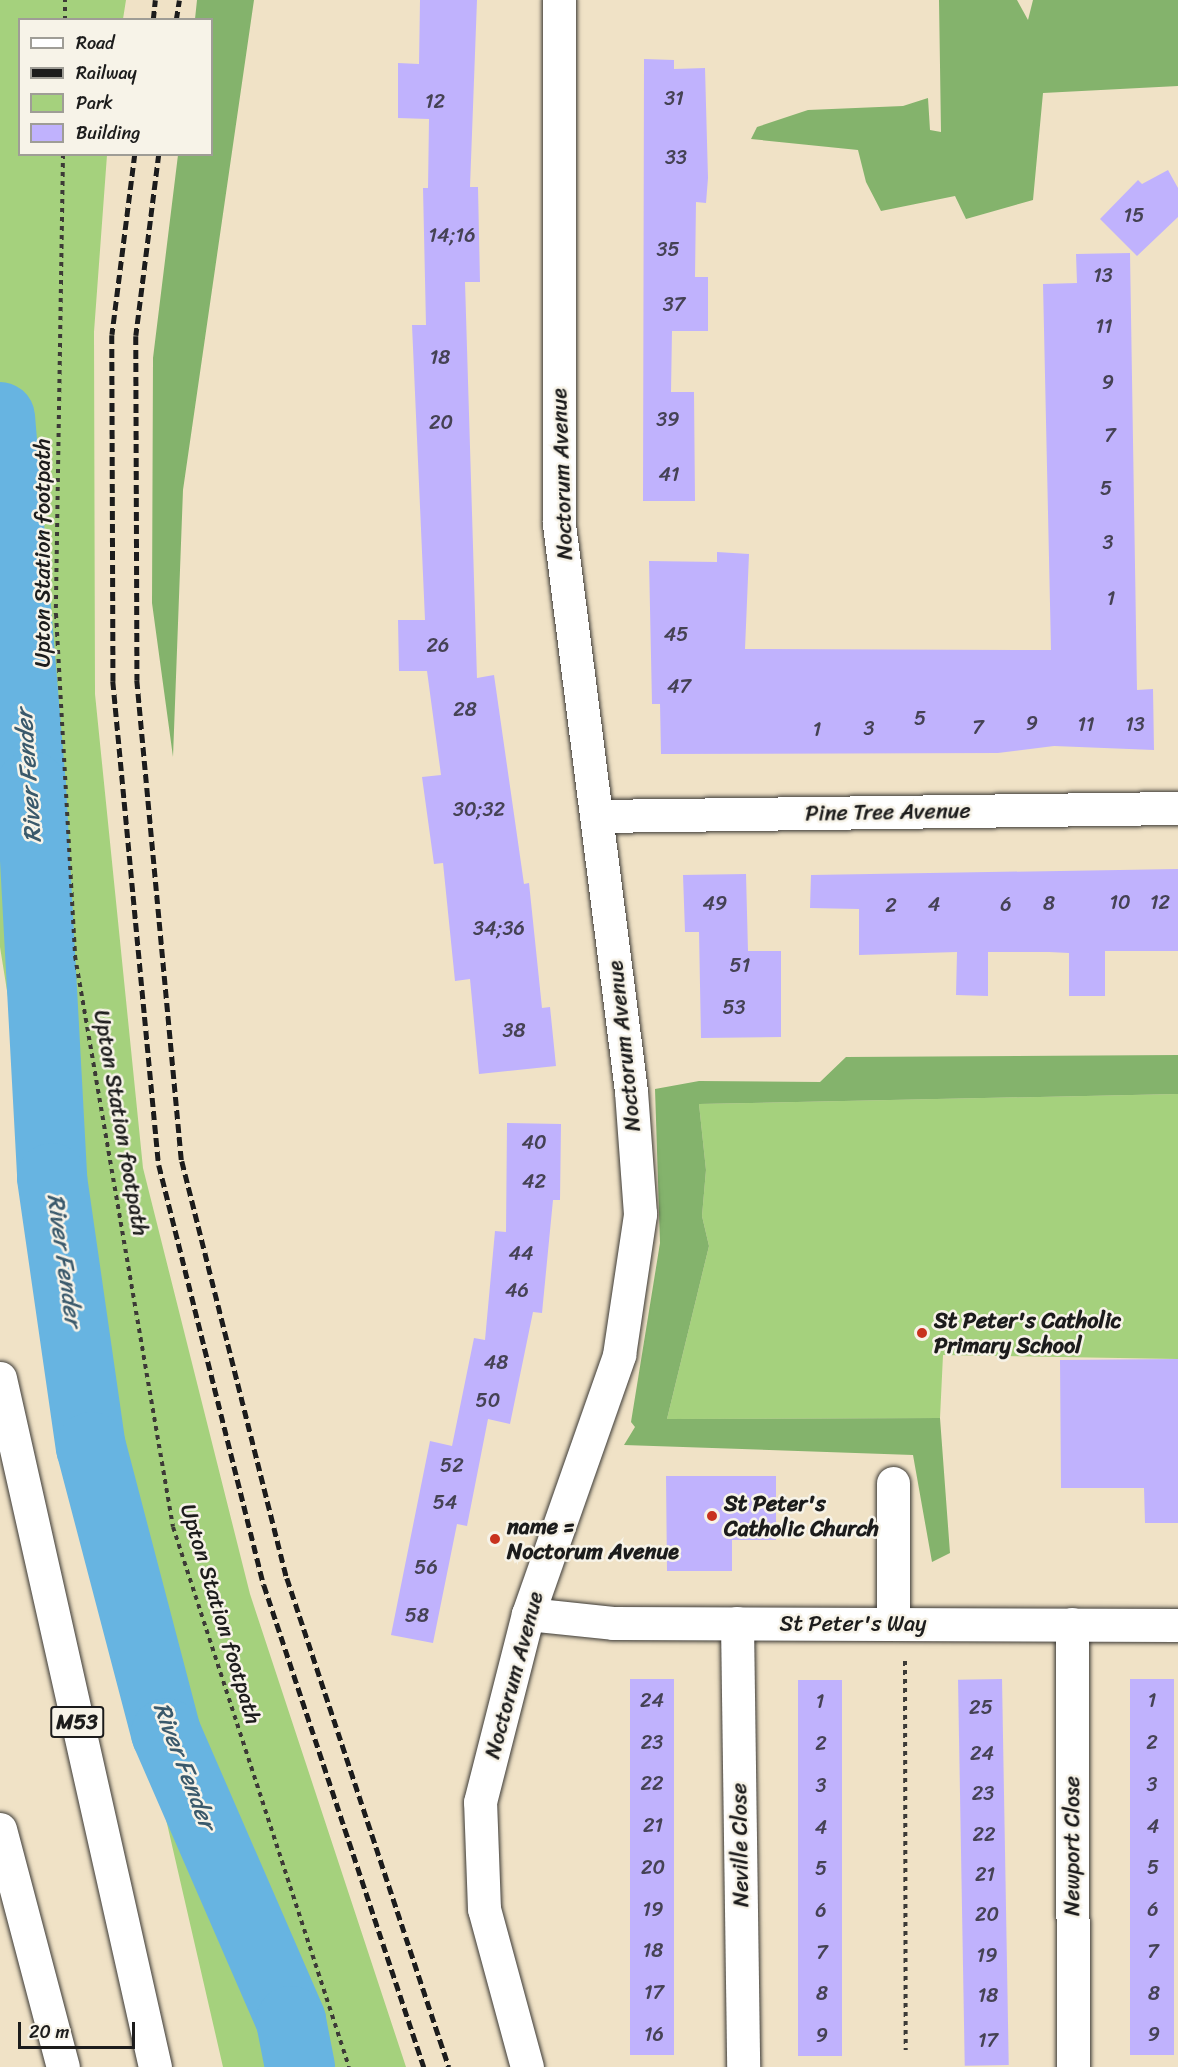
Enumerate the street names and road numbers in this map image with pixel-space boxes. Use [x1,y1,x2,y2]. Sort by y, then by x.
street label: Noctorum Avenue [546,388,578,560]
street label: Upton Station footpath [30,439,56,667]
street label: Pine Tree Avenue [805,797,971,827]
street label: Noctorum Avenue [602,959,646,1133]
street label: Upton Station footpath [88,1008,154,1238]
street label: Upton Station footpath [175,1501,267,1727]
street label: Noctorum Avenue [479,1589,549,1761]
street label: St Peter's Way [780,1611,926,1637]
road number: M53 [50,1704,104,1740]
street label: Newport Close [1059,1775,1085,1917]
street label: Neville Close [726,1783,754,1907]

